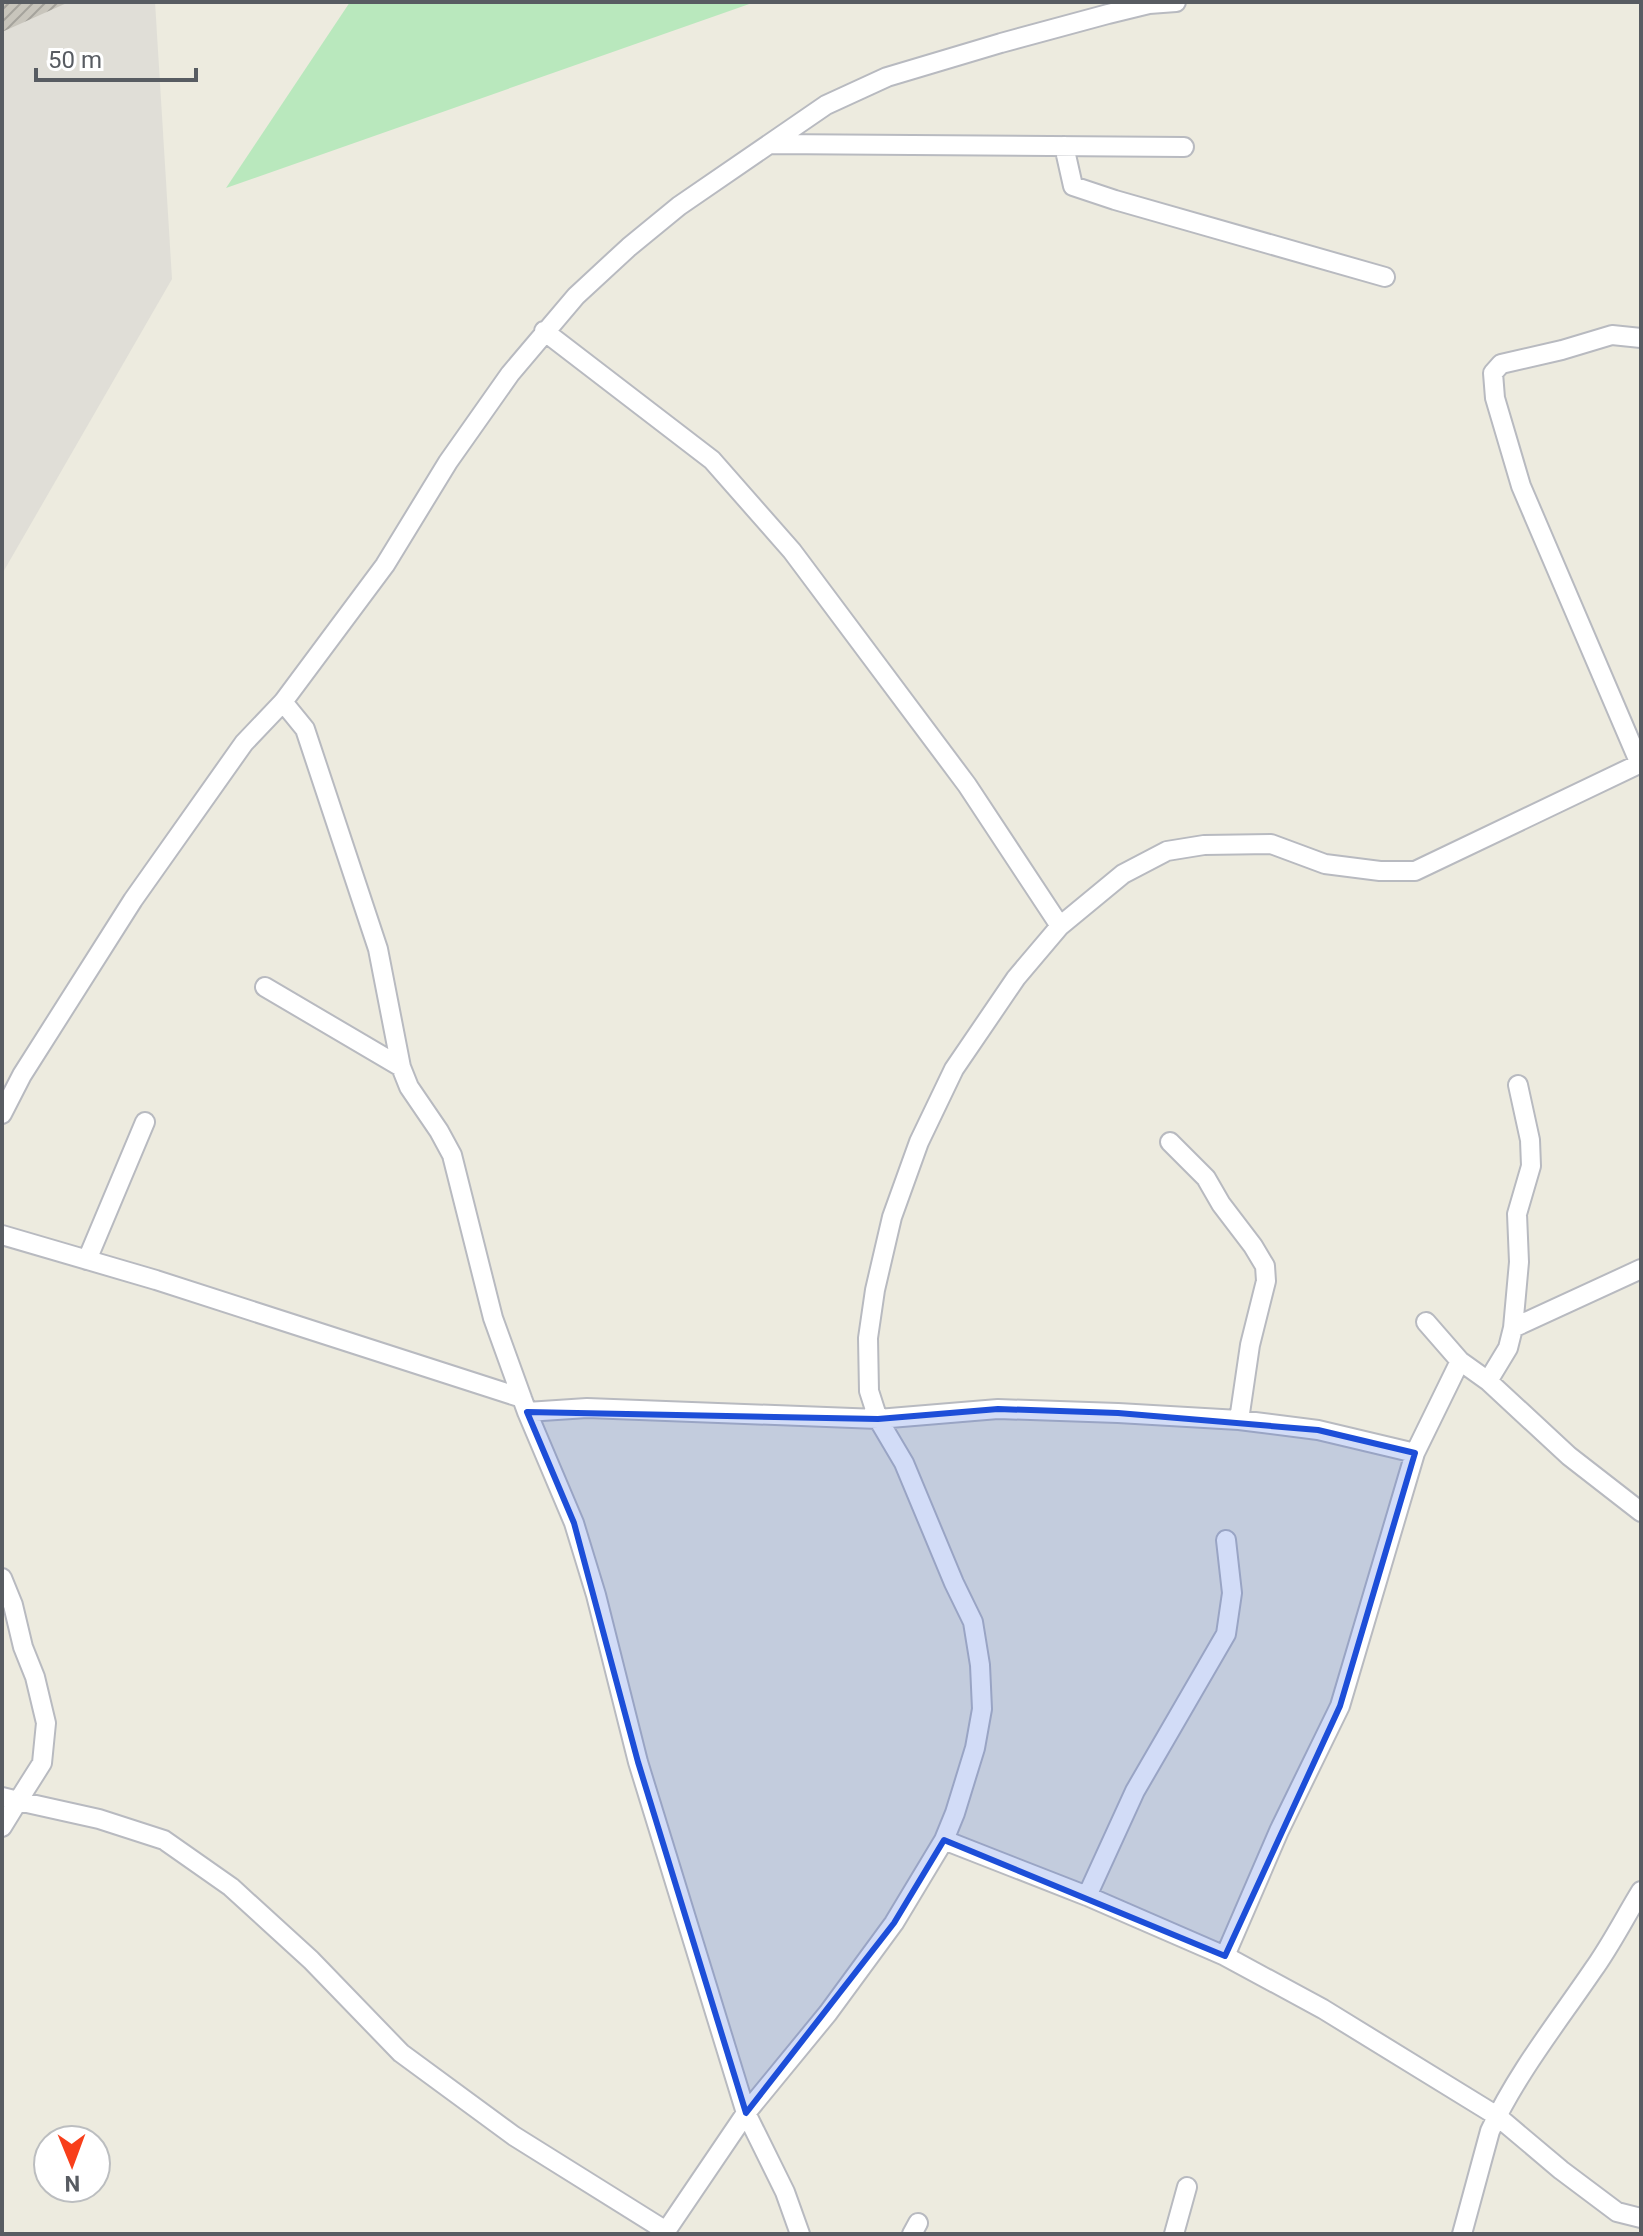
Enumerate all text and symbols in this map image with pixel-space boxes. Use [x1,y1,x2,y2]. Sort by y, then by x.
scale bar [36,32,196,82]
text: 50 m [48,46,102,74]
north arrow [32,2124,112,2204]
text: N [64,2171,80,2196]

